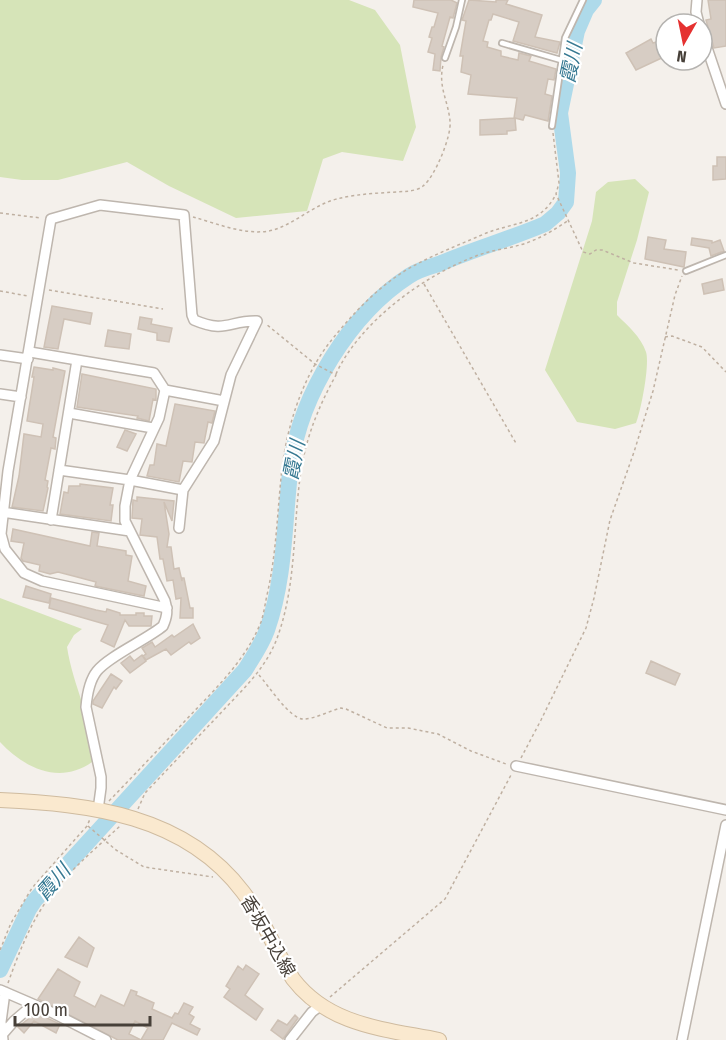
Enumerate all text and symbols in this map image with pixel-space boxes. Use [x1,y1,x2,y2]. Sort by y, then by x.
north arrow [654,12,714,72]
water label: 霞川 [555,39,587,85]
text: N [676,46,688,66]
water label: 霞川 [278,436,310,482]
water label: 霞川 [31,858,76,905]
street label: 香坂中込線 [236,892,300,980]
scale bar [15,989,150,1027]
text: 100 m [24,999,68,1021]

